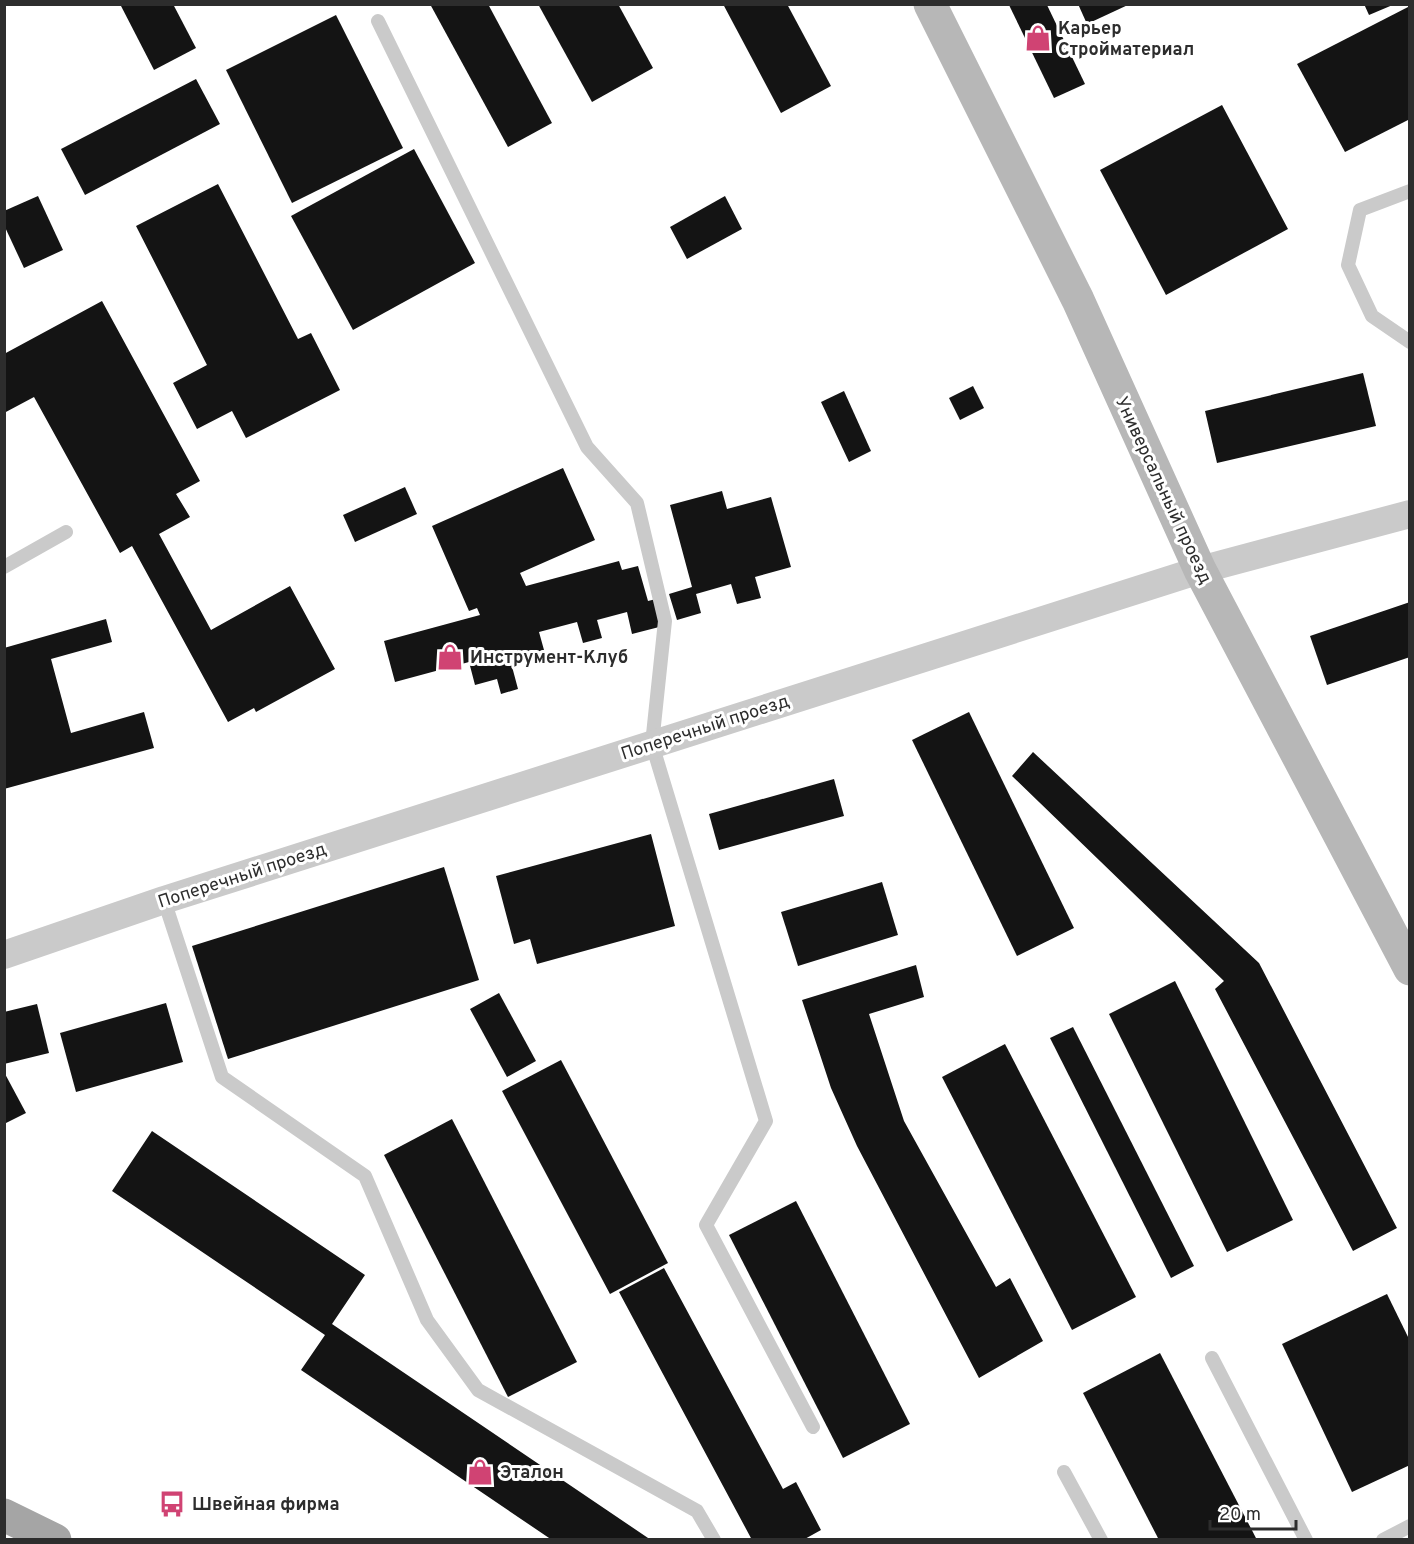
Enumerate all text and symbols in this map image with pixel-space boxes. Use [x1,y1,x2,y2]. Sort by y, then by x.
place label: Карьер Стройматериал [1058,18,1194,62]
shop icon: Карьер Стройматериал [1023,23,1053,53]
street label: Универсальный проезд [1109,393,1216,588]
shop icon: Инструмент-Клуб [435,642,465,672]
place label: Инструмент-Клуб [470,647,628,670]
street label: Поперечный проезд [618,690,793,767]
street label: Поперечный проезд [155,838,330,915]
shop icon: Эталон [465,1457,495,1487]
place label: Эталон [500,1462,564,1485]
bus stop icon: Швейная фирма [157,1489,187,1519]
scale bar [1210,1493,1296,1531]
place label: Швейная фирма [192,1494,340,1517]
text: 20 m [1219,1504,1261,1527]

